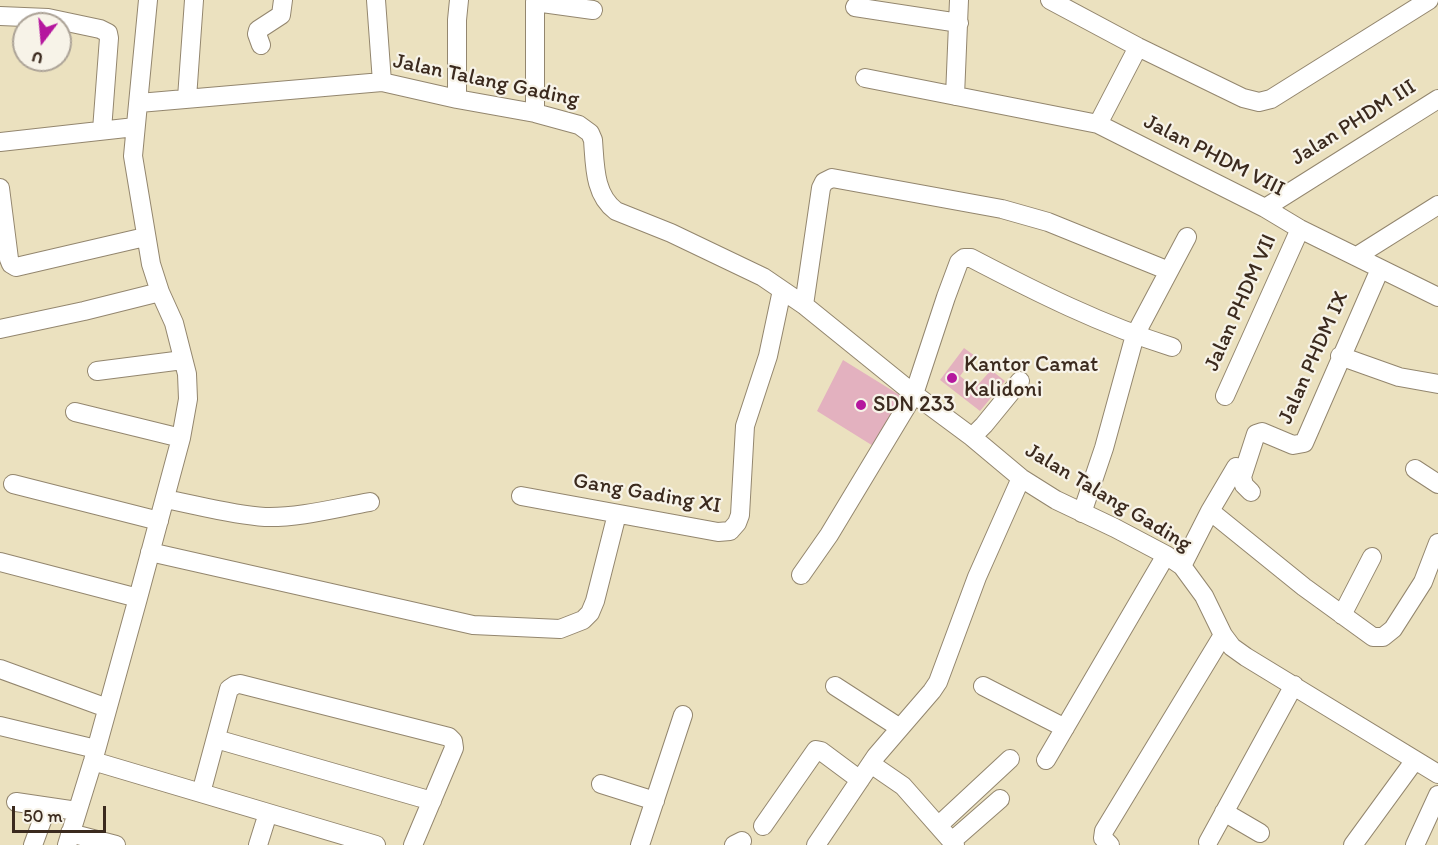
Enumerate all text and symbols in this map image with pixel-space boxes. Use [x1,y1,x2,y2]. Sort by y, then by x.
north arrow [12,12,72,72]
text: U [30,47,45,68]
street label: Jalan Talang Gading [391,48,581,114]
street label: Jalan PHDM III [1287,74,1421,172]
street label: Jalan PHDM VIII [1139,109,1289,203]
street label: Jalan PHDM VII [1199,231,1283,375]
street label: Jalan PHDM IX [1273,288,1355,428]
place label: Kantor Camat Kalidoni [964,352,1098,404]
marker: Kantor Camat Kalidoni [945,371,959,385]
place label: SDN 233 [873,392,955,418]
marker: SDN 233 [854,398,868,412]
street label: Jalan Talang Gading [1020,438,1196,558]
street label: Gang Gading XI [571,468,723,520]
scale bar [15,794,110,832]
text: 50 m [23,805,63,827]

